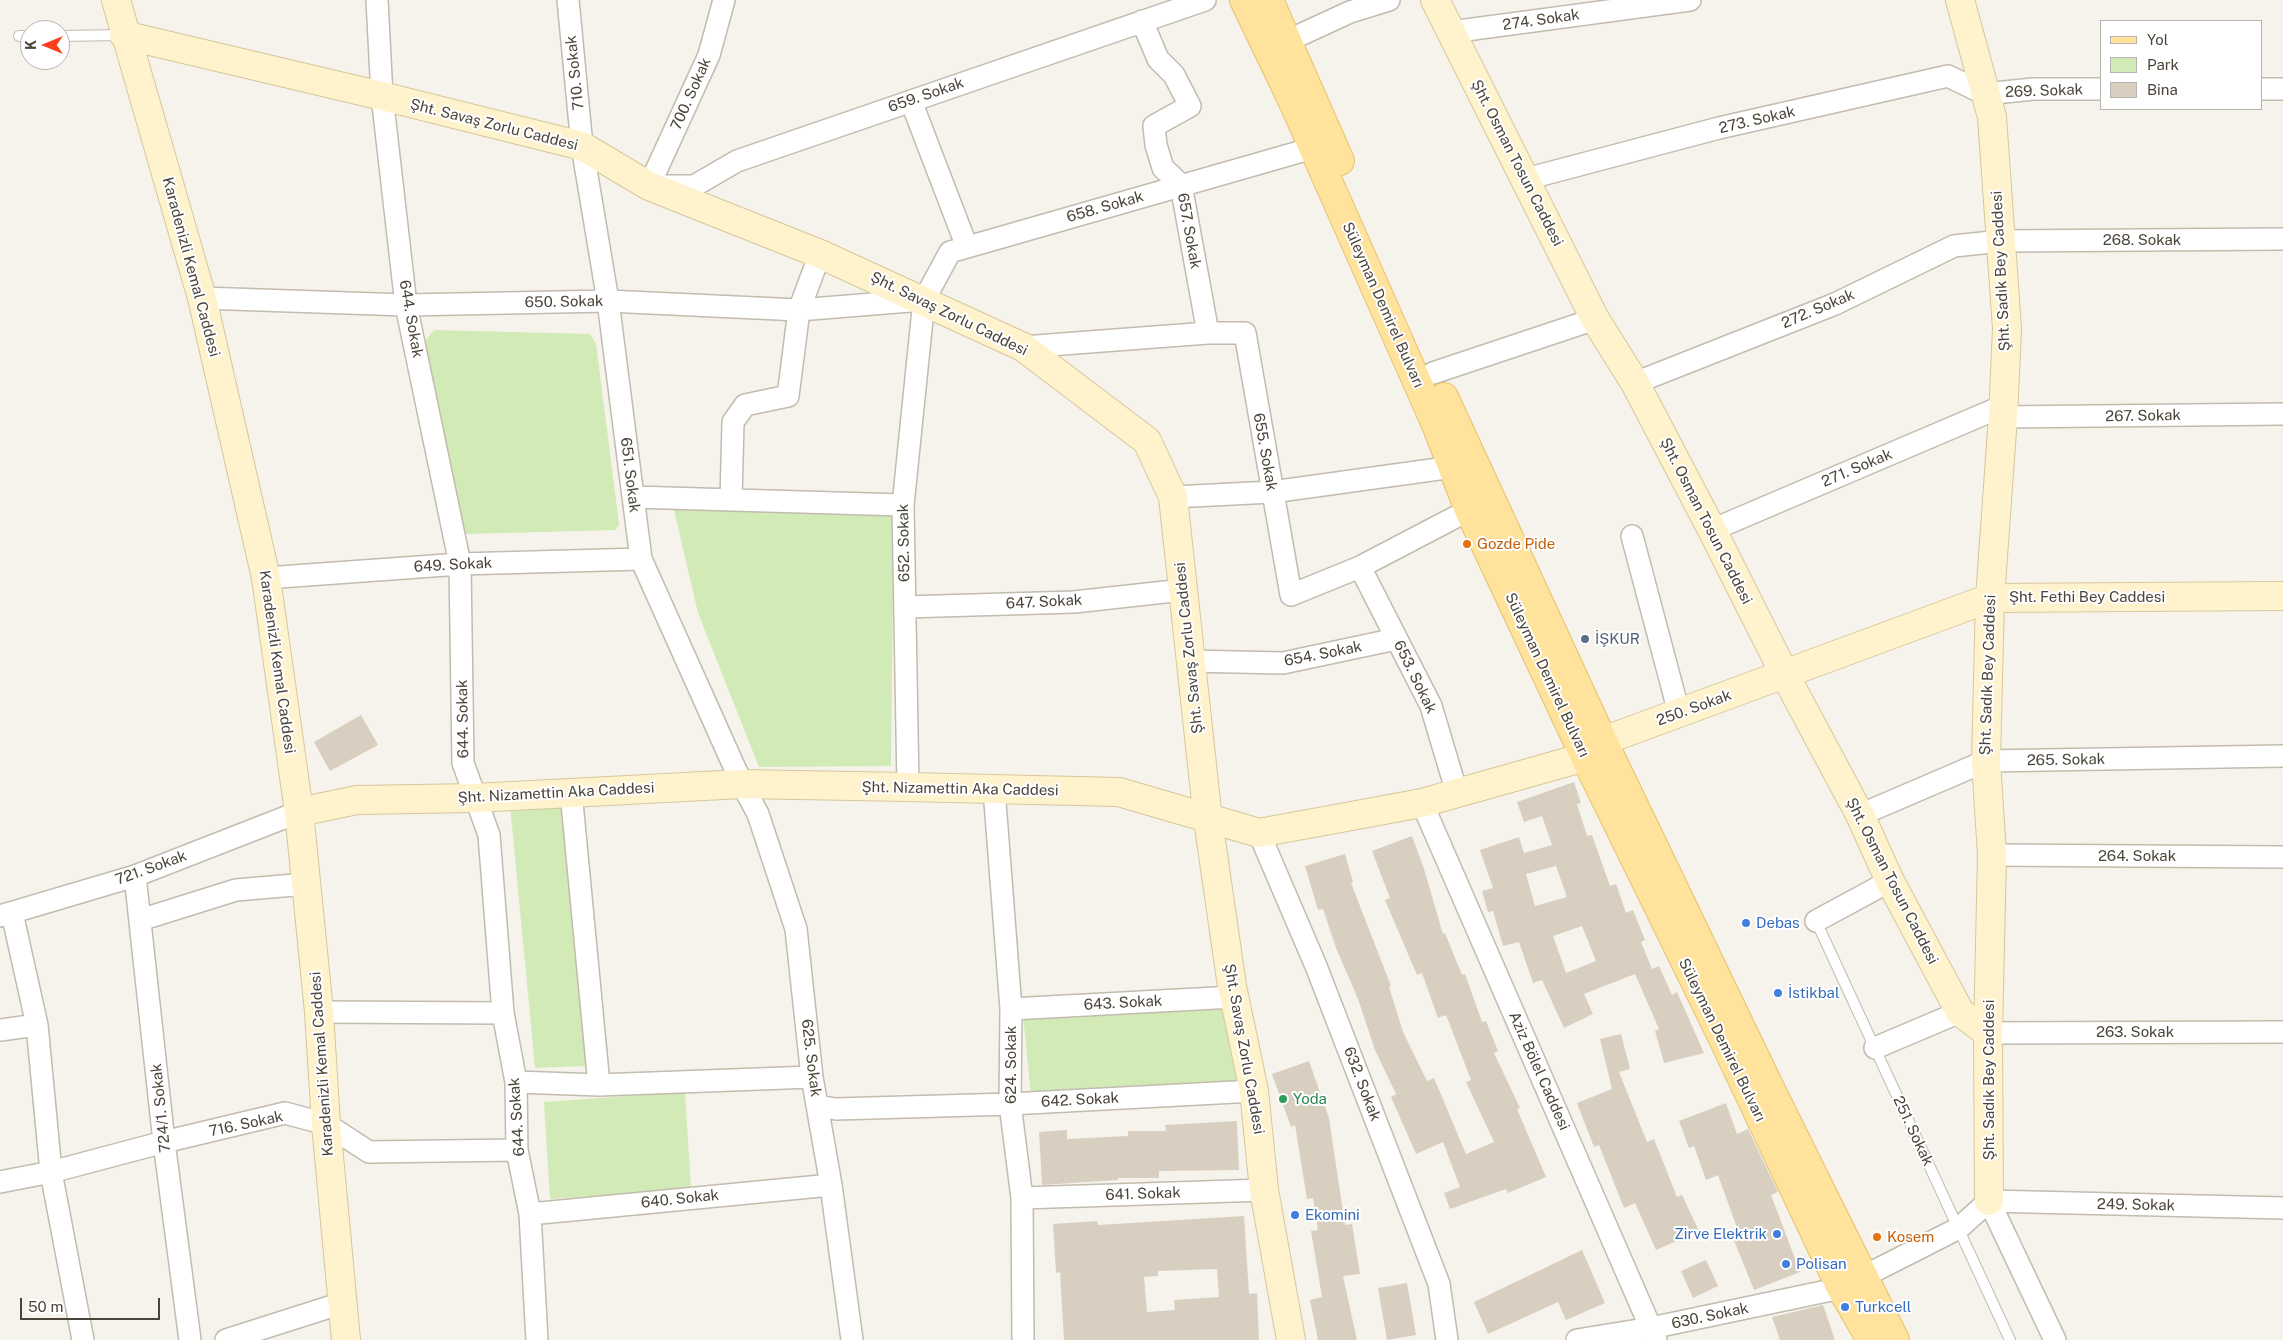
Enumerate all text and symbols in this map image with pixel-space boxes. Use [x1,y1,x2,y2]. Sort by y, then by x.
street label: 274. Sokak [1501,6,1581,34]
north arrow [20,20,70,70]
legend [2100,20,2263,110]
text: Yol [2147,31,2168,48]
street label: 710. Sokak [562,35,588,111]
text: K [23,40,39,50]
street label: 700. Sokak [667,55,715,133]
text: Park [2147,56,2179,73]
street label: 659. Sokak [886,74,966,116]
street label: Şht. Osman Tosun Caddesi [1467,77,1567,249]
street label: 269. Sokak [2005,81,2083,101]
text: Bina [2147,81,2178,98]
street label: Şht. Savaş Zorlu Caddesi [408,95,580,155]
street label: 273. Sokak [1717,103,1797,137]
street label: Karadenizli Kemal Caddesi [158,175,224,359]
street label: 658. Sokak [1064,187,1146,227]
street label: Şht. Sadık Bey Caddesi [1988,190,2014,352]
street label: 657. Sokak [1173,192,1205,270]
street label: Süleyman Demirel Bulvarı [1338,219,1428,391]
street label: 268. Sokak [2103,231,2181,249]
street label: Şht. Savaş Zorlu Caddesi [867,268,1031,360]
street label: 644. Sokak [395,279,427,359]
street label: 272. Sokak [1779,286,1857,332]
street label: 650. Sokak [525,292,603,312]
street label: 267. Sokak [2105,406,2181,426]
street label: 655. Sokak [1249,412,1281,492]
street label: Şht. Osman Tosun Caddesi [1656,435,1756,607]
street label: 651. Sokak [616,436,644,514]
street label: 271. Sokak [1819,445,1895,491]
street label: 652. Sokak [894,504,914,582]
place label: Gozde Pide [1477,535,1555,553]
marker: Gozde Pide [1461,538,1473,550]
street label: 649. Sokak [413,554,493,576]
street label: Şht. Savaş Zorlu Caddesi [1171,561,1207,735]
street label: Karadenizli Kemal Caddesi [255,569,299,755]
street label: Şht. Fethi Bey Caddesi [2009,588,2165,606]
street label: Süleyman Demirel Bulvarı [1501,590,1593,760]
street label: 647. Sokak [1005,591,1083,613]
street label: Şht. Sadık Bey Caddesi [1976,594,2000,756]
place label: İŞKUR [1595,630,1640,648]
marker: İŞKUR [1579,633,1591,645]
street label: 654. Sokak [1283,638,1363,670]
street label: 653. Sokak [1390,638,1440,716]
street label: 644. Sokak [453,680,473,758]
street label: 250. Sokak [1654,686,1734,730]
street label: 265. Sokak [2027,750,2105,770]
street label: Şht. Nizamettin Aka Caddesi [861,778,1059,800]
street label: Şht. Nizamettin Aka Caddesi [457,779,655,807]
street label: Şht. Osman Tosun Caddesi [1842,795,1942,967]
street label: 721. Sokak [113,847,189,889]
street label: 264. Sokak [2098,847,2176,865]
place label: Debas [1756,914,1800,932]
marker: Debas [1740,917,1752,929]
street label: Süleyman Demirel Bulvarı [1675,955,1769,1125]
street label: Şht. Savaş Zorlu Caddesi [1220,962,1268,1136]
street label: Karadenizli Kemal Caddesi [307,971,337,1157]
place label: İstikbal [1788,984,1839,1002]
marker: İstikbal [1772,987,1784,999]
street label: 643. Sokak [1083,992,1163,1014]
street label: Şht. Sadık Bey Caddesi [1980,1000,1998,1160]
street label: Aziz Bölel Caddesi [1505,1009,1573,1133]
street label: 625. Sokak [797,1018,825,1098]
street label: 263. Sokak [2096,1023,2174,1041]
street label: 624. Sokak [1002,1026,1020,1104]
street label: 632. Sokak [1340,1044,1384,1124]
street label: 724/1. Sokak [147,1063,175,1153]
street label: 644. Sokak [505,1077,529,1157]
street label: 642. Sokak [1040,1089,1120,1111]
place label: Yoda [1293,1090,1327,1108]
marker: Yoda [1277,1093,1289,1105]
street label: 251. Sokak [1889,1093,1937,1169]
street label: 716. Sokak [207,1107,285,1141]
street label: 641. Sokak [1105,1184,1181,1204]
street label: 640. Sokak [640,1186,720,1212]
street label: 249. Sokak [2097,1195,2175,1215]
place label: Ekomini [1305,1206,1360,1224]
marker: Ekomini [1289,1209,1301,1221]
place label: Zirve Elektrik [1674,1225,1767,1243]
marker: Zirve Elektrik [1771,1228,1783,1240]
place label: Kosem [1887,1228,1934,1246]
marker: Kosem [1871,1231,1883,1243]
place label: Polisan [1796,1255,1847,1273]
marker: Polisan [1780,1258,1792,1270]
scale bar [22,1288,162,1320]
text: 50 m [28,1298,63,1315]
place label: Turkcell [1855,1298,1911,1316]
street label: 630. Sokak [1670,1299,1750,1333]
marker: Turkcell [1839,1301,1851,1313]

